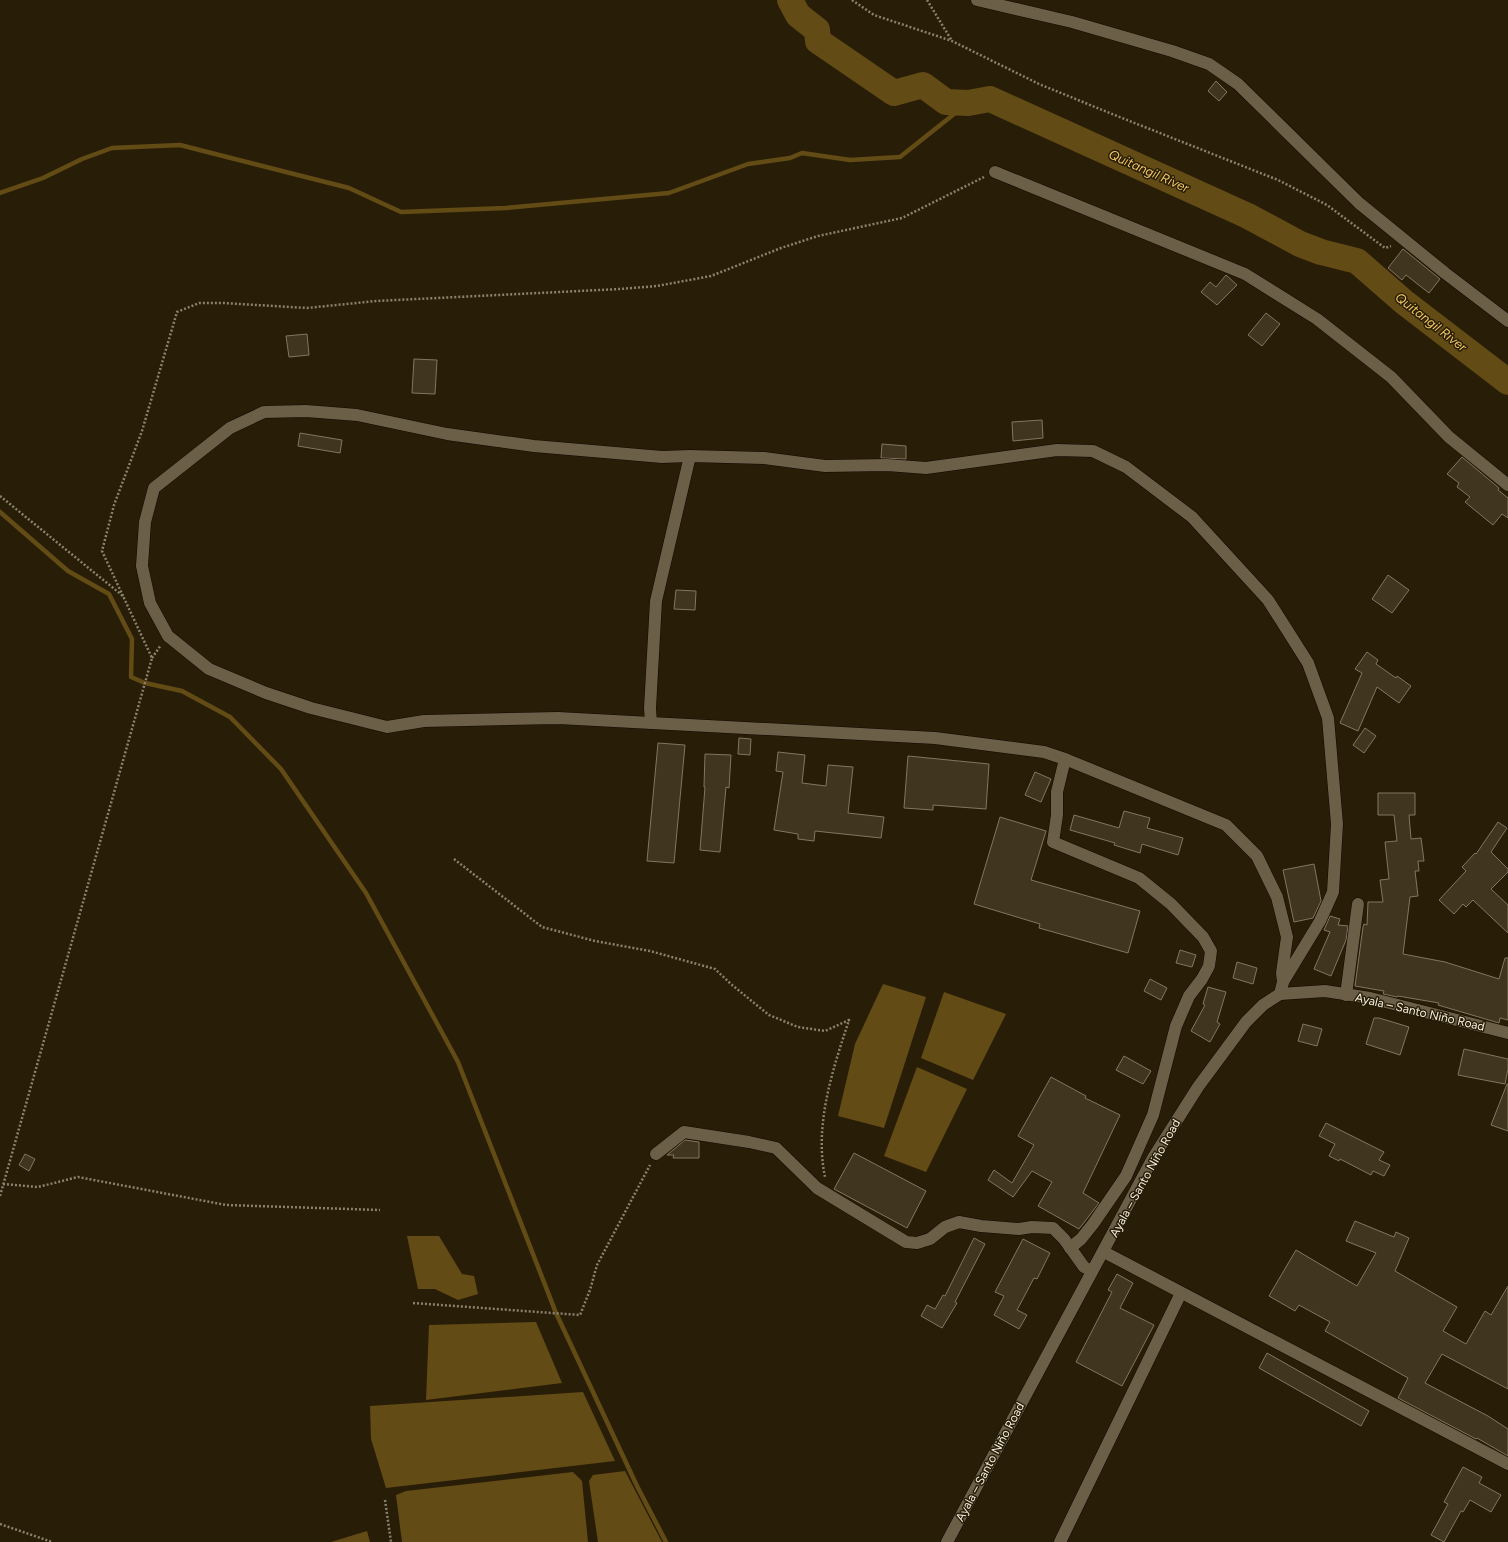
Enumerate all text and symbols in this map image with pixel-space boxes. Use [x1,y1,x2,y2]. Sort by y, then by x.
water label: Quitangil River [1106,147,1192,196]
water label: Quitangil River [1392,290,1470,355]
street label: Ayala – Santo Niño Road [1354,990,1486,1034]
street label: Ayala – Santo Niño Road [1107,1117,1183,1239]
street label: Ayala – Santo Niño Road [953,1400,1027,1524]

